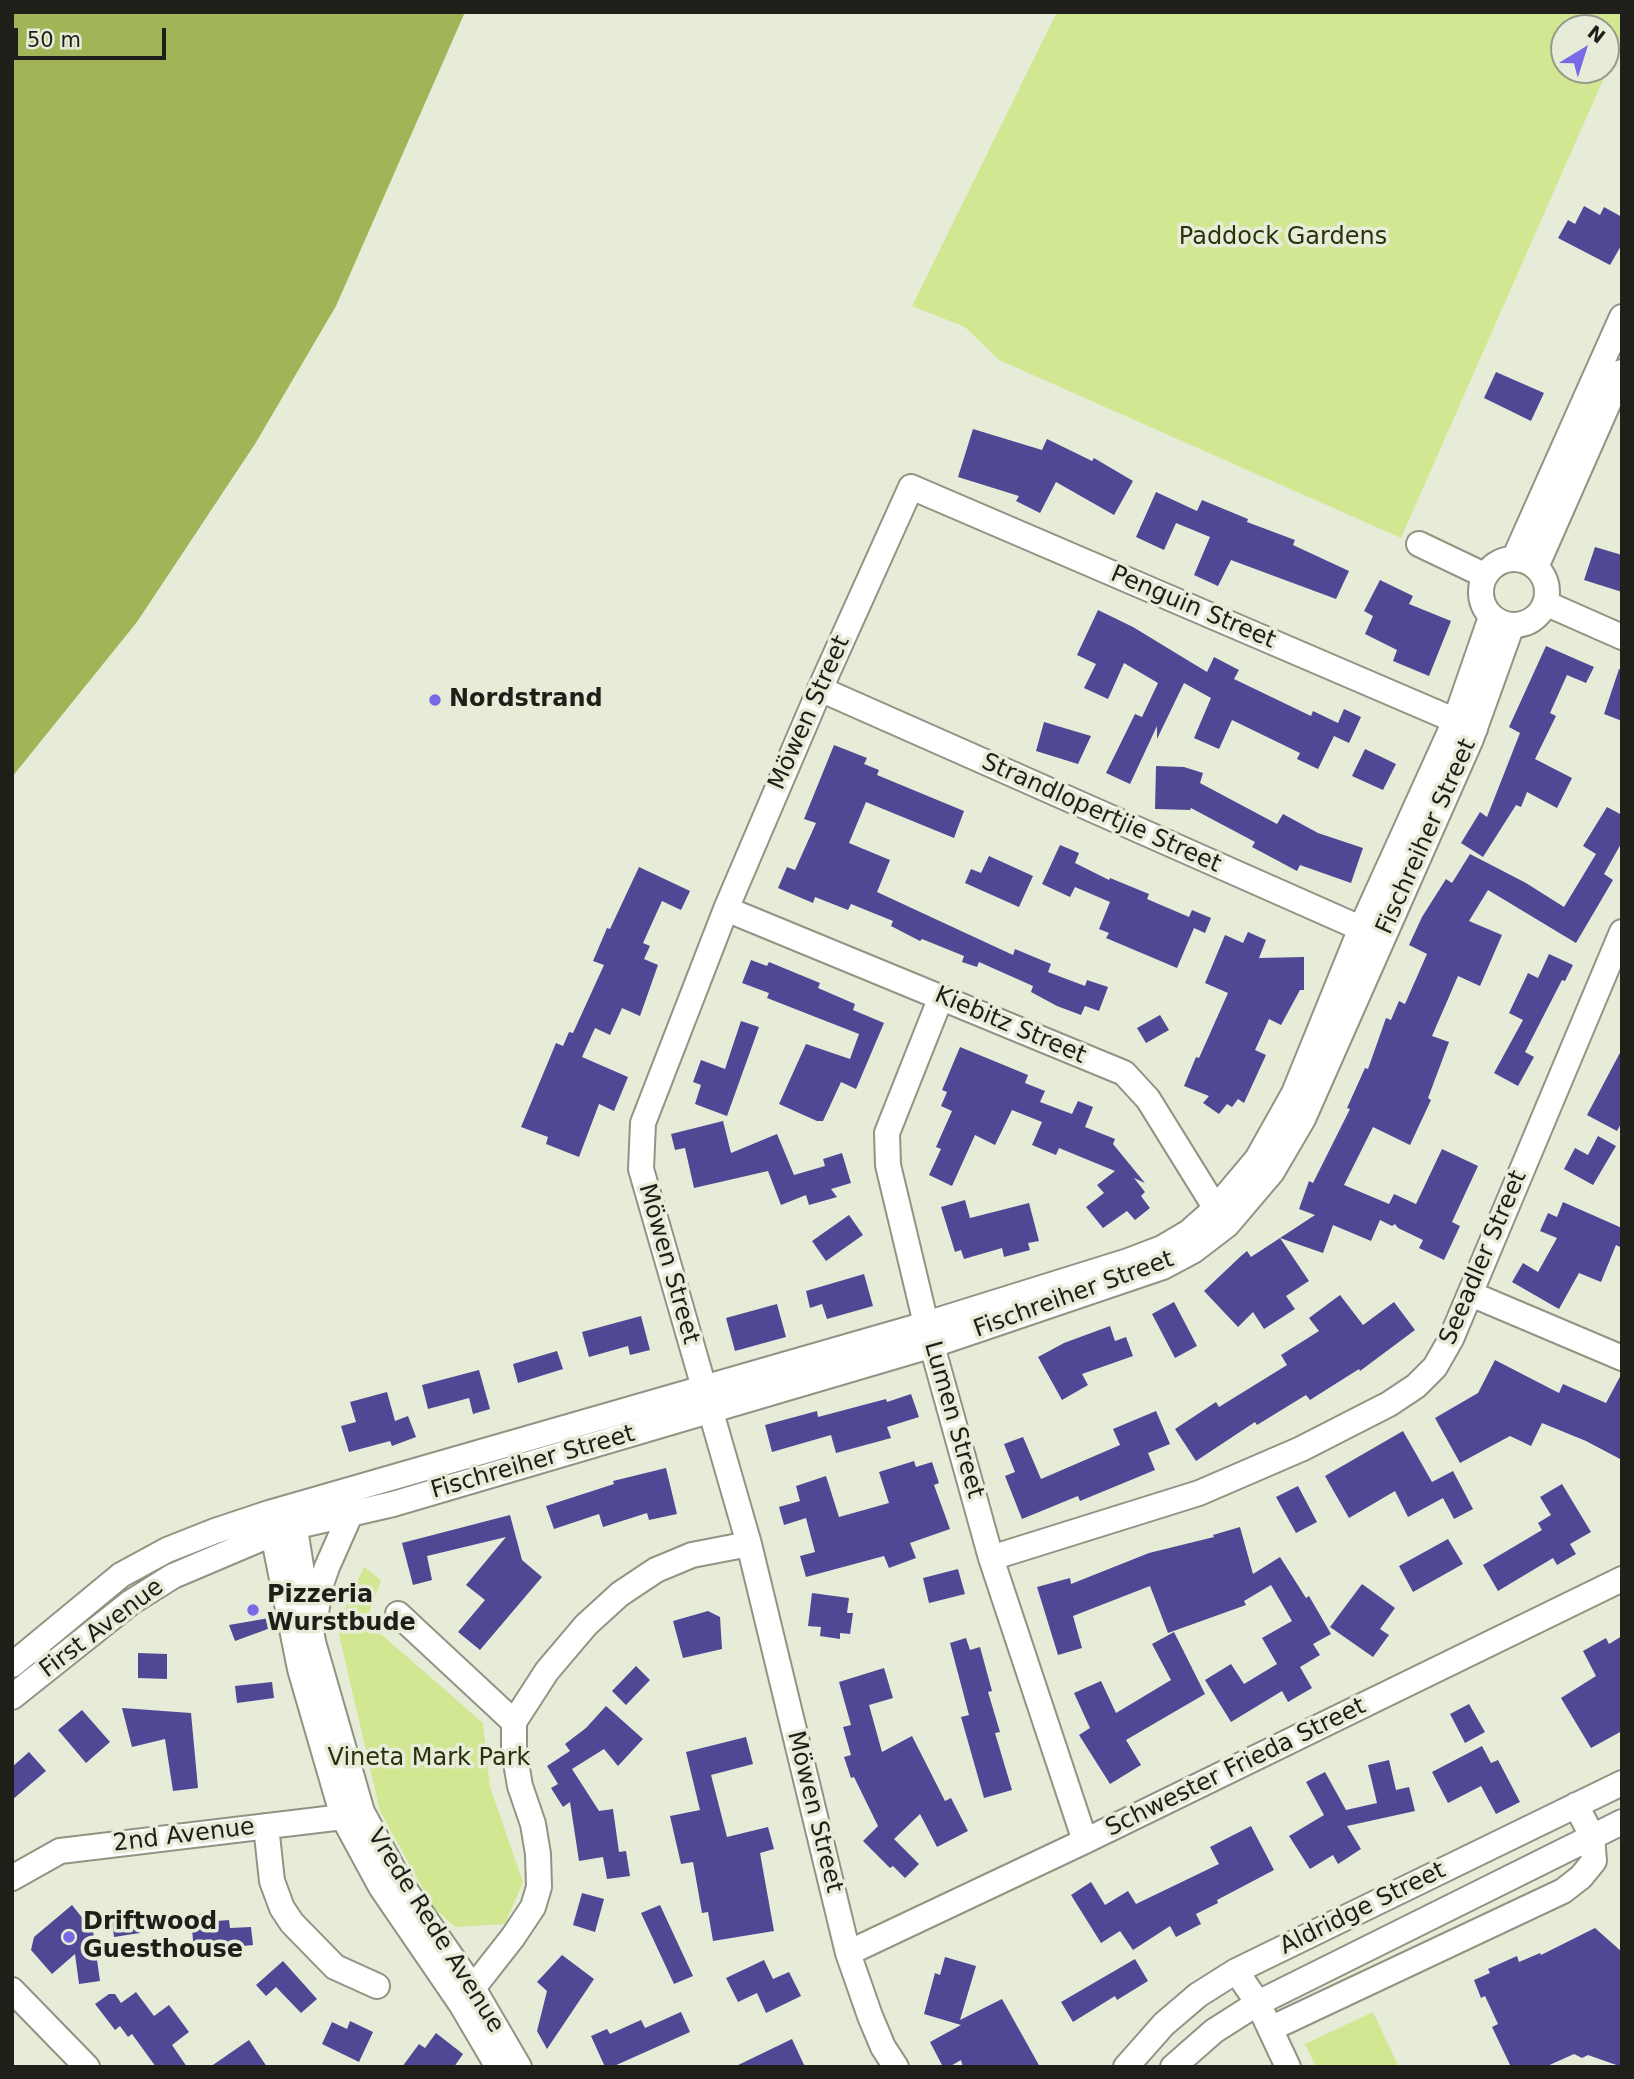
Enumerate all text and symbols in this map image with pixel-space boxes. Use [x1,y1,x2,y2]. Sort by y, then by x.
scale bar [18,14,170,58]
north arrow [1550,14,1620,84]
text: N [1584,20,1610,48]
text: 50 m [27,28,81,52]
park label: Paddock Gardens [1179,224,1387,252]
street label: Penguin Street [1106,560,1280,656]
street label: Möwen Street [763,632,857,794]
place label: Nordstrand [449,686,603,714]
marker: Nordstrand [427,692,443,708]
street label: Fischreiher Street [1371,735,1483,939]
street label: Strandlopertjie Street [977,748,1225,880]
street label: Kiebitz Street [930,981,1090,1071]
street label: Seeadler Street [1434,1167,1534,1349]
street label: Möwen Street [631,1180,705,1348]
street label: Fischreiher Street [970,1245,1178,1345]
street label: Lumen Street [917,1338,989,1502]
street label: Fischreiher Street [428,1420,638,1506]
street label: First Avenue [35,1573,169,1685]
place label: Pizzeria Wurstbude [267,1582,416,1638]
marker: Pizzeria Wurstbude [245,1602,261,1618]
street label: Schwester Frieda Street [1101,1692,1371,1844]
street label: Möwen Street [780,1728,848,1896]
park label: Vineta Mark Park [328,1745,530,1773]
street label: 2nd Avenue [112,1813,256,1859]
street label: Vrede Rede Avenue [360,1824,510,2038]
street label: Aldridge Street [1276,1856,1450,1962]
place label: Driftwood Guesthouse [83,1909,243,1965]
marker: Driftwood Guesthouse [61,1929,77,1945]

